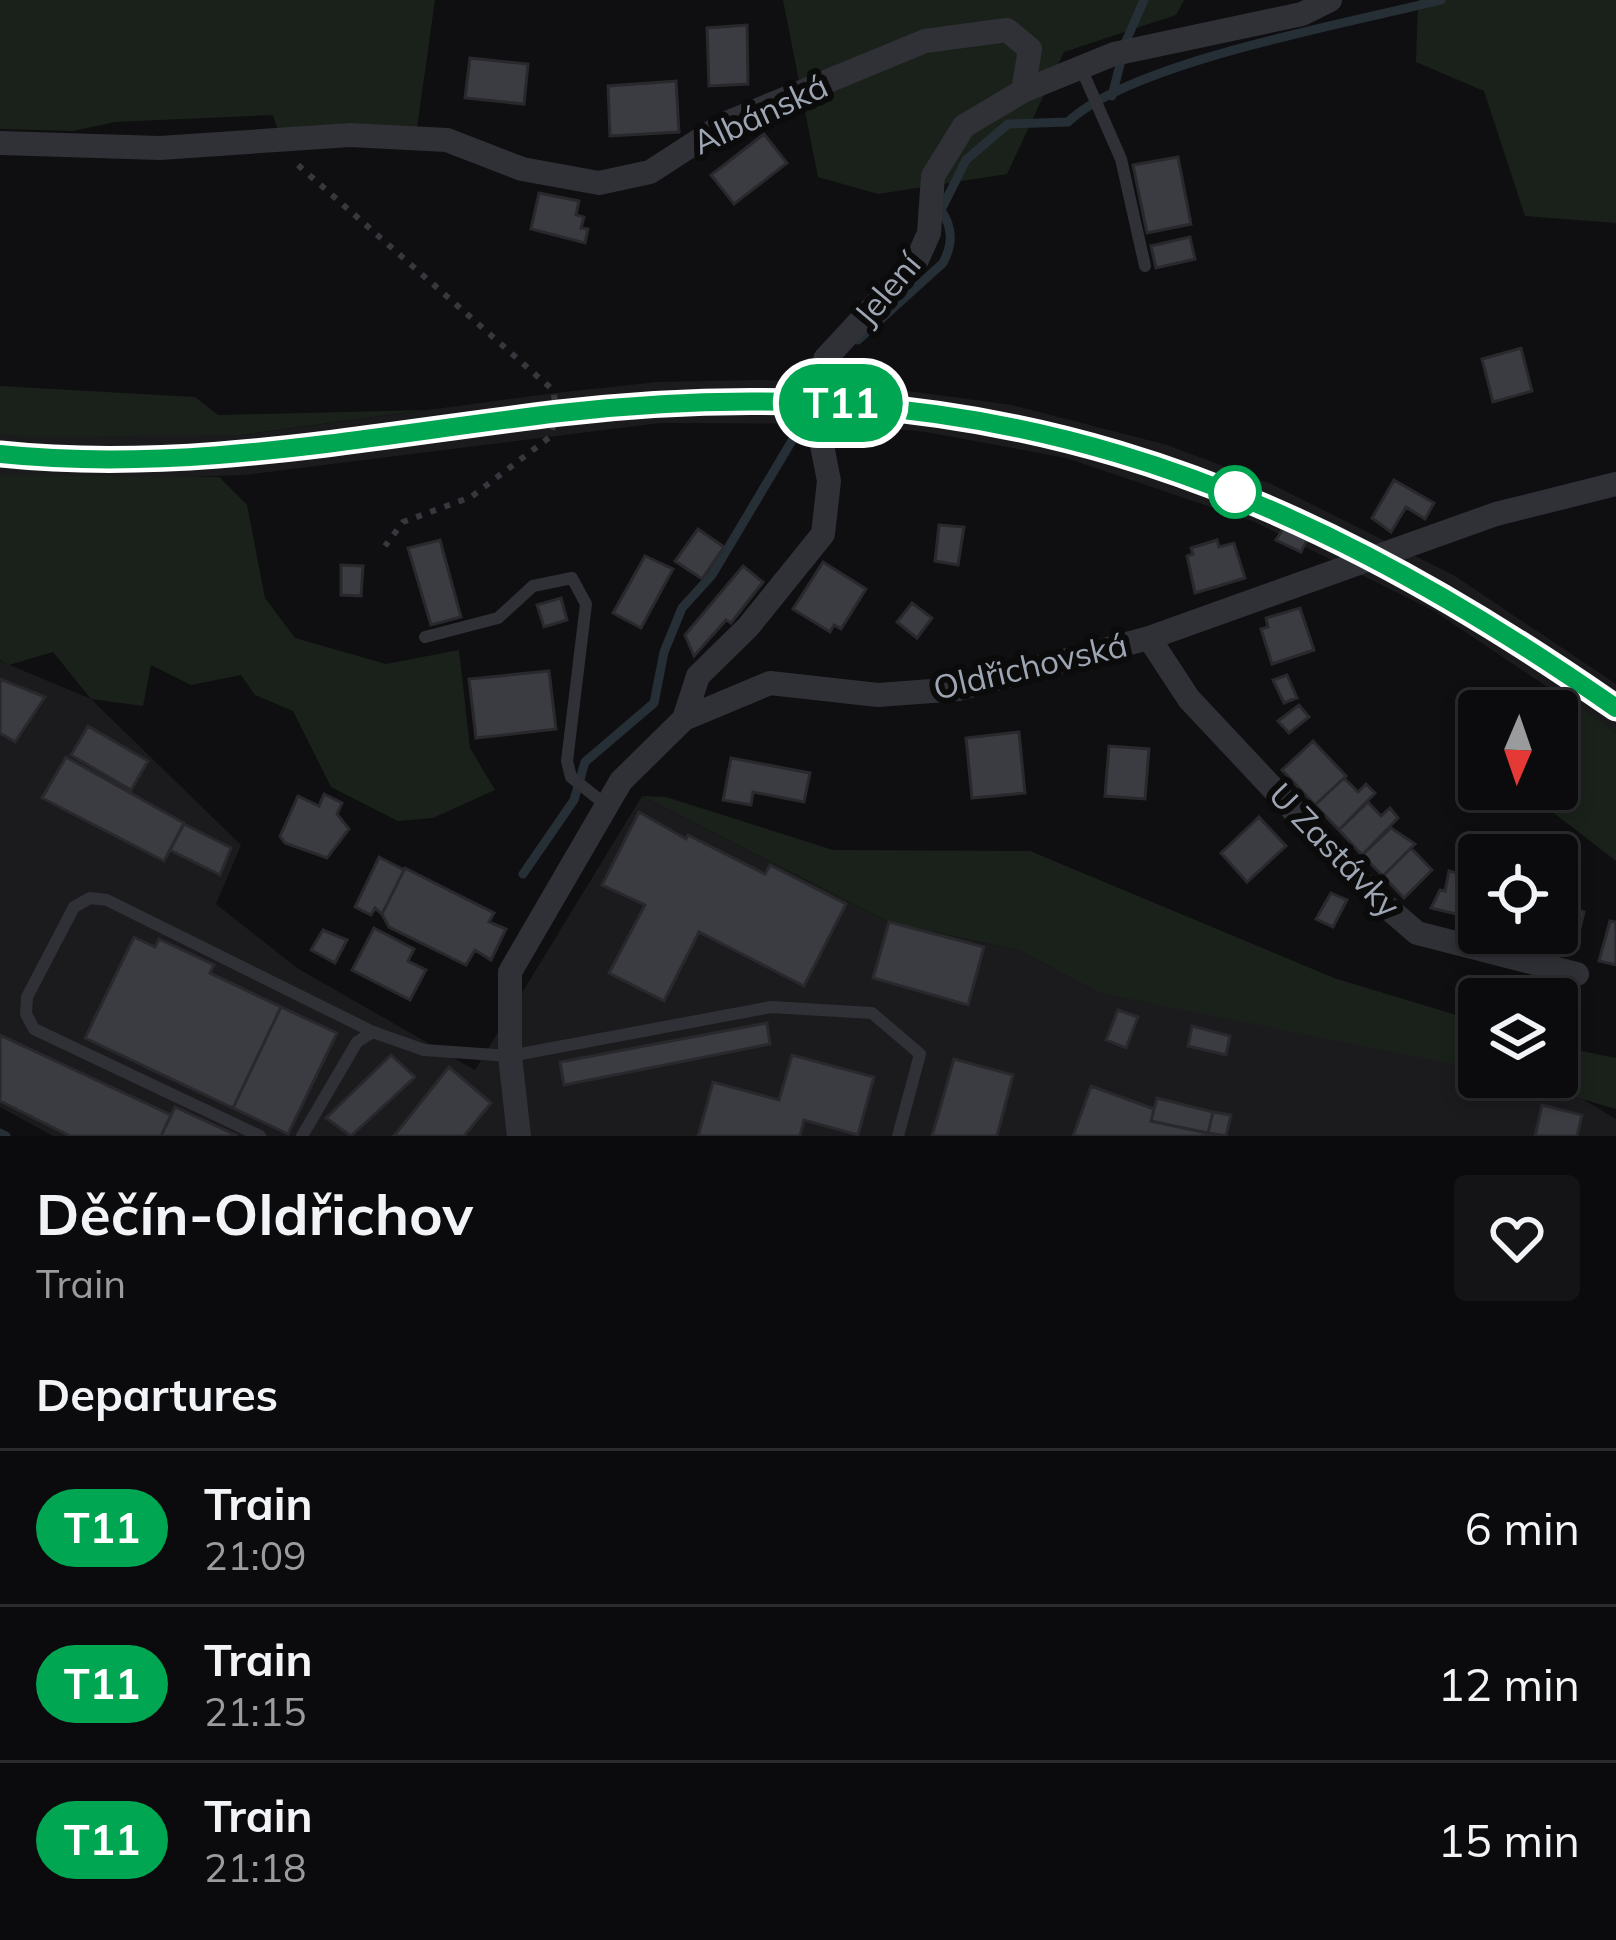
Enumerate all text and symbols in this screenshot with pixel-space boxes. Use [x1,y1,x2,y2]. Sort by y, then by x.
street label: Albánská [686,64,834,163]
street label: Jelení [845,243,930,333]
line badge: T11 [772,364,910,442]
text: T11 [803,376,879,429]
unlabelled marker [1210,467,1260,517]
street label: Oldřichovská [929,623,1131,708]
north arrow [1458,690,1578,810]
map controls [1458,690,1578,1098]
street label: U Zastávky [1261,774,1410,926]
button: locate [1458,834,1578,954]
button: layers [1458,978,1578,1098]
button: heart [1454,1175,1580,1301]
text: Děčín-Oldřichov [36,1178,473,1249]
text: Train [36,1259,126,1308]
text: Departures [36,1366,278,1422]
text: Train [204,1475,313,1531]
text: 6 min [1465,1500,1580,1556]
text: T11 [64,1501,140,1554]
text: 21:09 [204,1531,307,1580]
text: Train [204,1631,313,1687]
text: 12 min [1438,1656,1580,1712]
text: T11 [64,1657,140,1710]
text: 21:15 [204,1687,307,1736]
text: Train [204,1787,313,1843]
text: 15 min [1438,1812,1580,1868]
text: T11 [64,1813,140,1866]
text: 21:18 [204,1843,307,1892]

